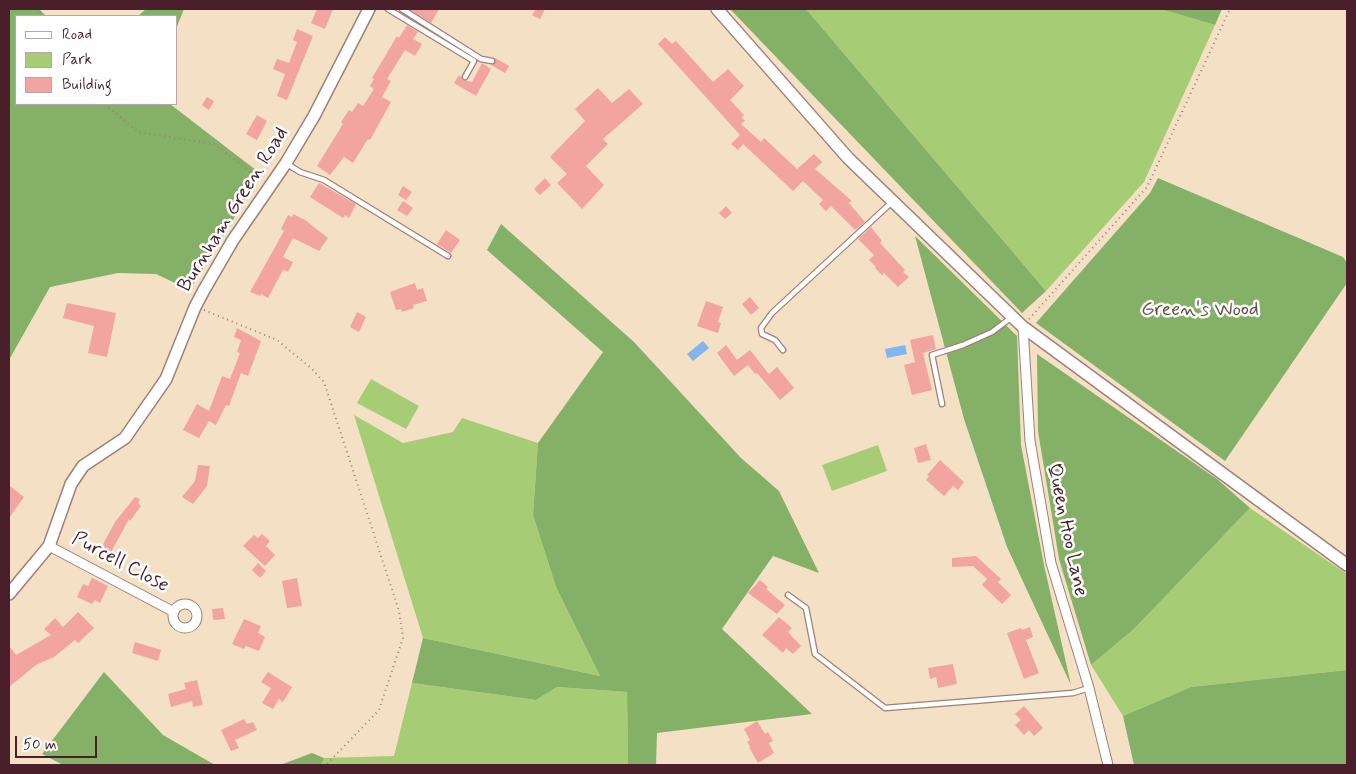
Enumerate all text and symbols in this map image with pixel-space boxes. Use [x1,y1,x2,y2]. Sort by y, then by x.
legend [15,15,178,105]
text: Road [62,25,92,45]
text: Park [62,50,92,70]
text: Building [62,75,112,95]
street label: Burnham Green Road [173,123,295,297]
park label: Green's Wood [1141,299,1259,323]
street label: Queen Hoo Lane [1040,461,1092,599]
street label: Purcell Close [67,527,173,599]
scale bar [18,726,100,758]
text: 50 m [23,735,57,755]

